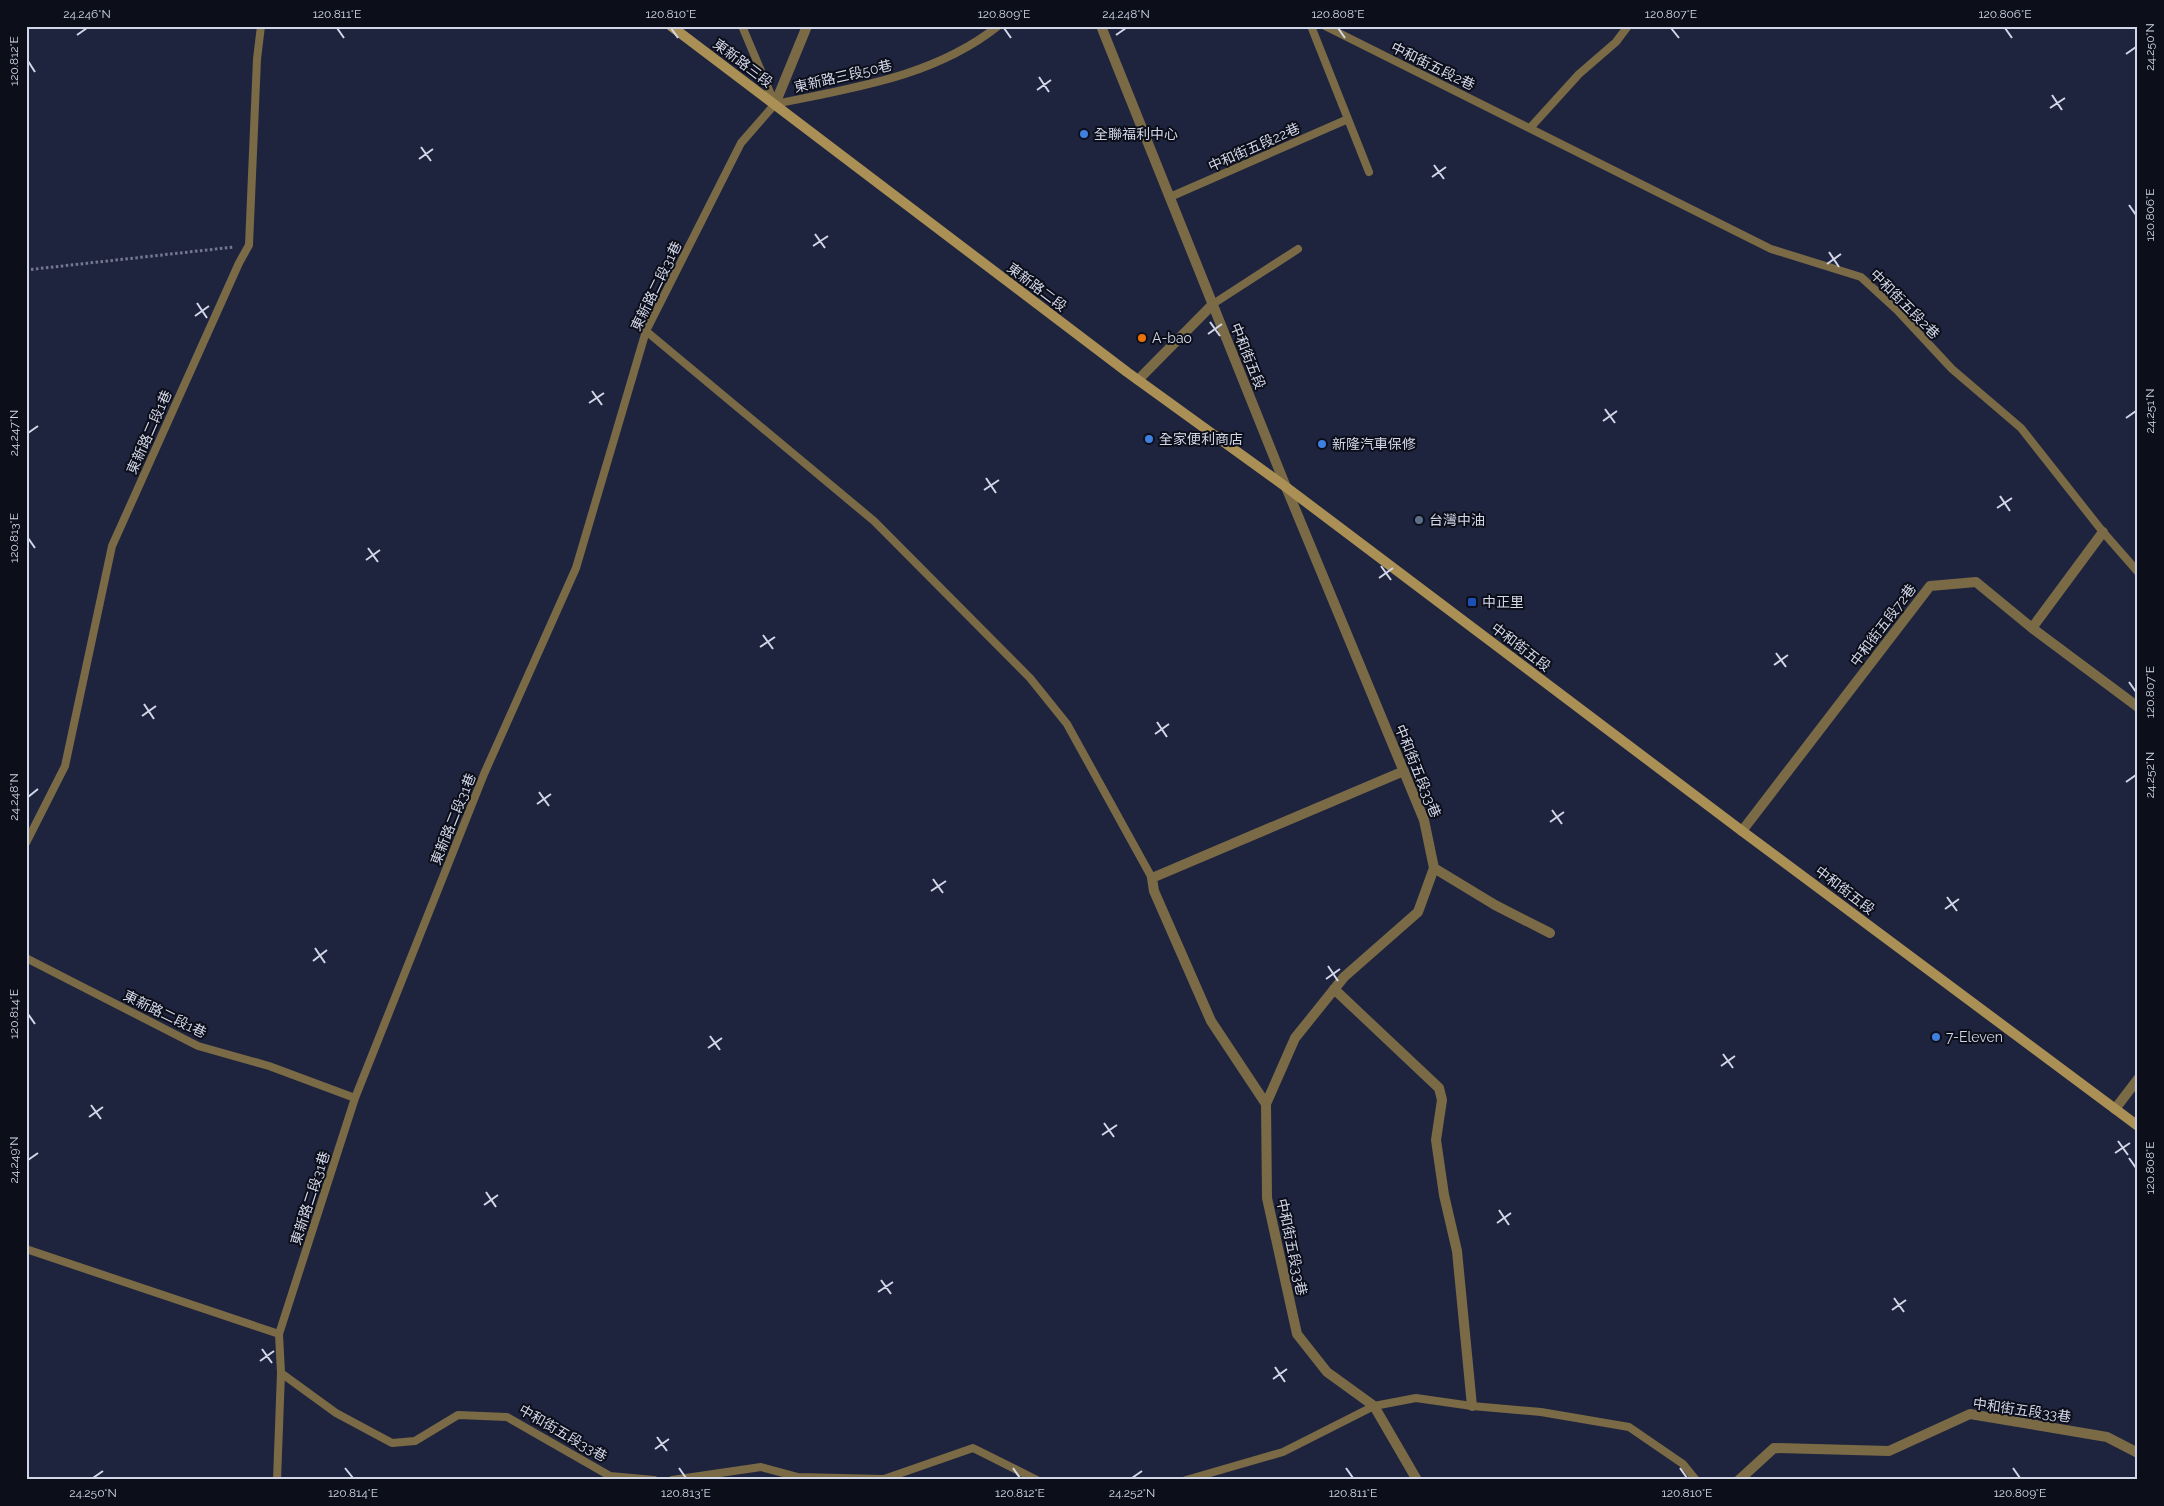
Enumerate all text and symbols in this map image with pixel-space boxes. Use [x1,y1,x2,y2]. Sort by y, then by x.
text: 24.246°N [63,7,111,21]
text: 120.811°E [313,7,361,21]
text: 120.810°E [646,7,696,21]
text: 120.809°E [978,7,1030,21]
text: 24.248°N [1102,7,1150,21]
text: 120.808°E [1311,7,1365,21]
text: 120.807°E [1645,7,1697,21]
text: 120.806°E [1978,7,2032,21]
text: 24.250°N [2143,23,2157,71]
text: 120.812°E [7,36,21,86]
street label: 東新路三段 [710,36,776,90]
street label: 中和街五段2巷 [1388,39,1478,93]
street label: 東新路三段50巷 [792,57,894,95]
street label: 中和街五段22巷 [1206,120,1302,174]
place label: 全聯福利中心 [1094,126,1178,142]
marker: 全聯福利中心 [1078,128,1090,140]
text: 120.806°E [2143,188,2157,242]
street label: 東新路二段31巷 [627,239,685,333]
street label: 東新路二段 [1004,260,1070,314]
street label: 中和街五段2巷 [1867,266,1943,342]
street label: 中和街五段 [1227,321,1269,391]
place label: A-bao [1152,330,1192,346]
marker: A-bao [1136,332,1148,344]
street label: 東新路二段1巷 [123,388,175,476]
text: 24.251°N [2143,388,2157,434]
text: 24.247°N [7,410,21,456]
place label: 全家便利商店 [1159,431,1243,447]
marker: 全家便利商店 [1143,433,1155,445]
place label: 新隆汽車保修 [1332,436,1416,452]
marker: 新隆汽車保修 [1316,438,1328,450]
place label: 台灣中油 [1429,512,1485,528]
text: 120.813°E [7,513,21,563]
marker: 台灣中油 [1413,514,1425,526]
street label: 中和街五段72巷 [1847,581,1919,669]
place label: 中正里 [1482,594,1524,610]
marker: 中正里 [1466,596,1478,608]
street label: 中和街五段 [1488,620,1554,674]
text: 120.807°E [2143,666,2157,718]
street label: 中和街五段33巷 [1392,722,1444,820]
text: 24.252°N [2143,752,2157,798]
street label: 東新路二段31巷 [427,771,479,867]
text: 24.248°N [7,773,21,821]
street label: 中和街五段 [1812,863,1878,917]
street label: 東新路二段1巷 [121,987,209,1041]
text: 120.814°E [7,989,21,1039]
place label: 7-Eleven [1946,1029,2003,1045]
marker: 7-Eleven [1930,1031,1942,1043]
text: 24.249°N [7,1137,21,1183]
text: 120.808°E [2143,1141,2157,1195]
street label: 東新路二段31巷 [287,1149,333,1247]
street label: 中和街五段33巷 [1274,1197,1310,1297]
street label: 中和街五段33巷 [1972,1395,2072,1425]
street label: 中和街五段33巷 [516,1401,610,1465]
text: 24.250°N [69,1486,117,1500]
text: 120.814°E [328,1486,378,1500]
text: 120.813°E [661,1486,711,1500]
text: 120.812°E [995,1486,1045,1500]
text: 24.252°N [1109,1486,1155,1500]
text: 120.811°E [1329,1486,1377,1500]
text: 120.810°E [1662,1486,1712,1500]
text: 120.809°E [1994,1486,2046,1500]

